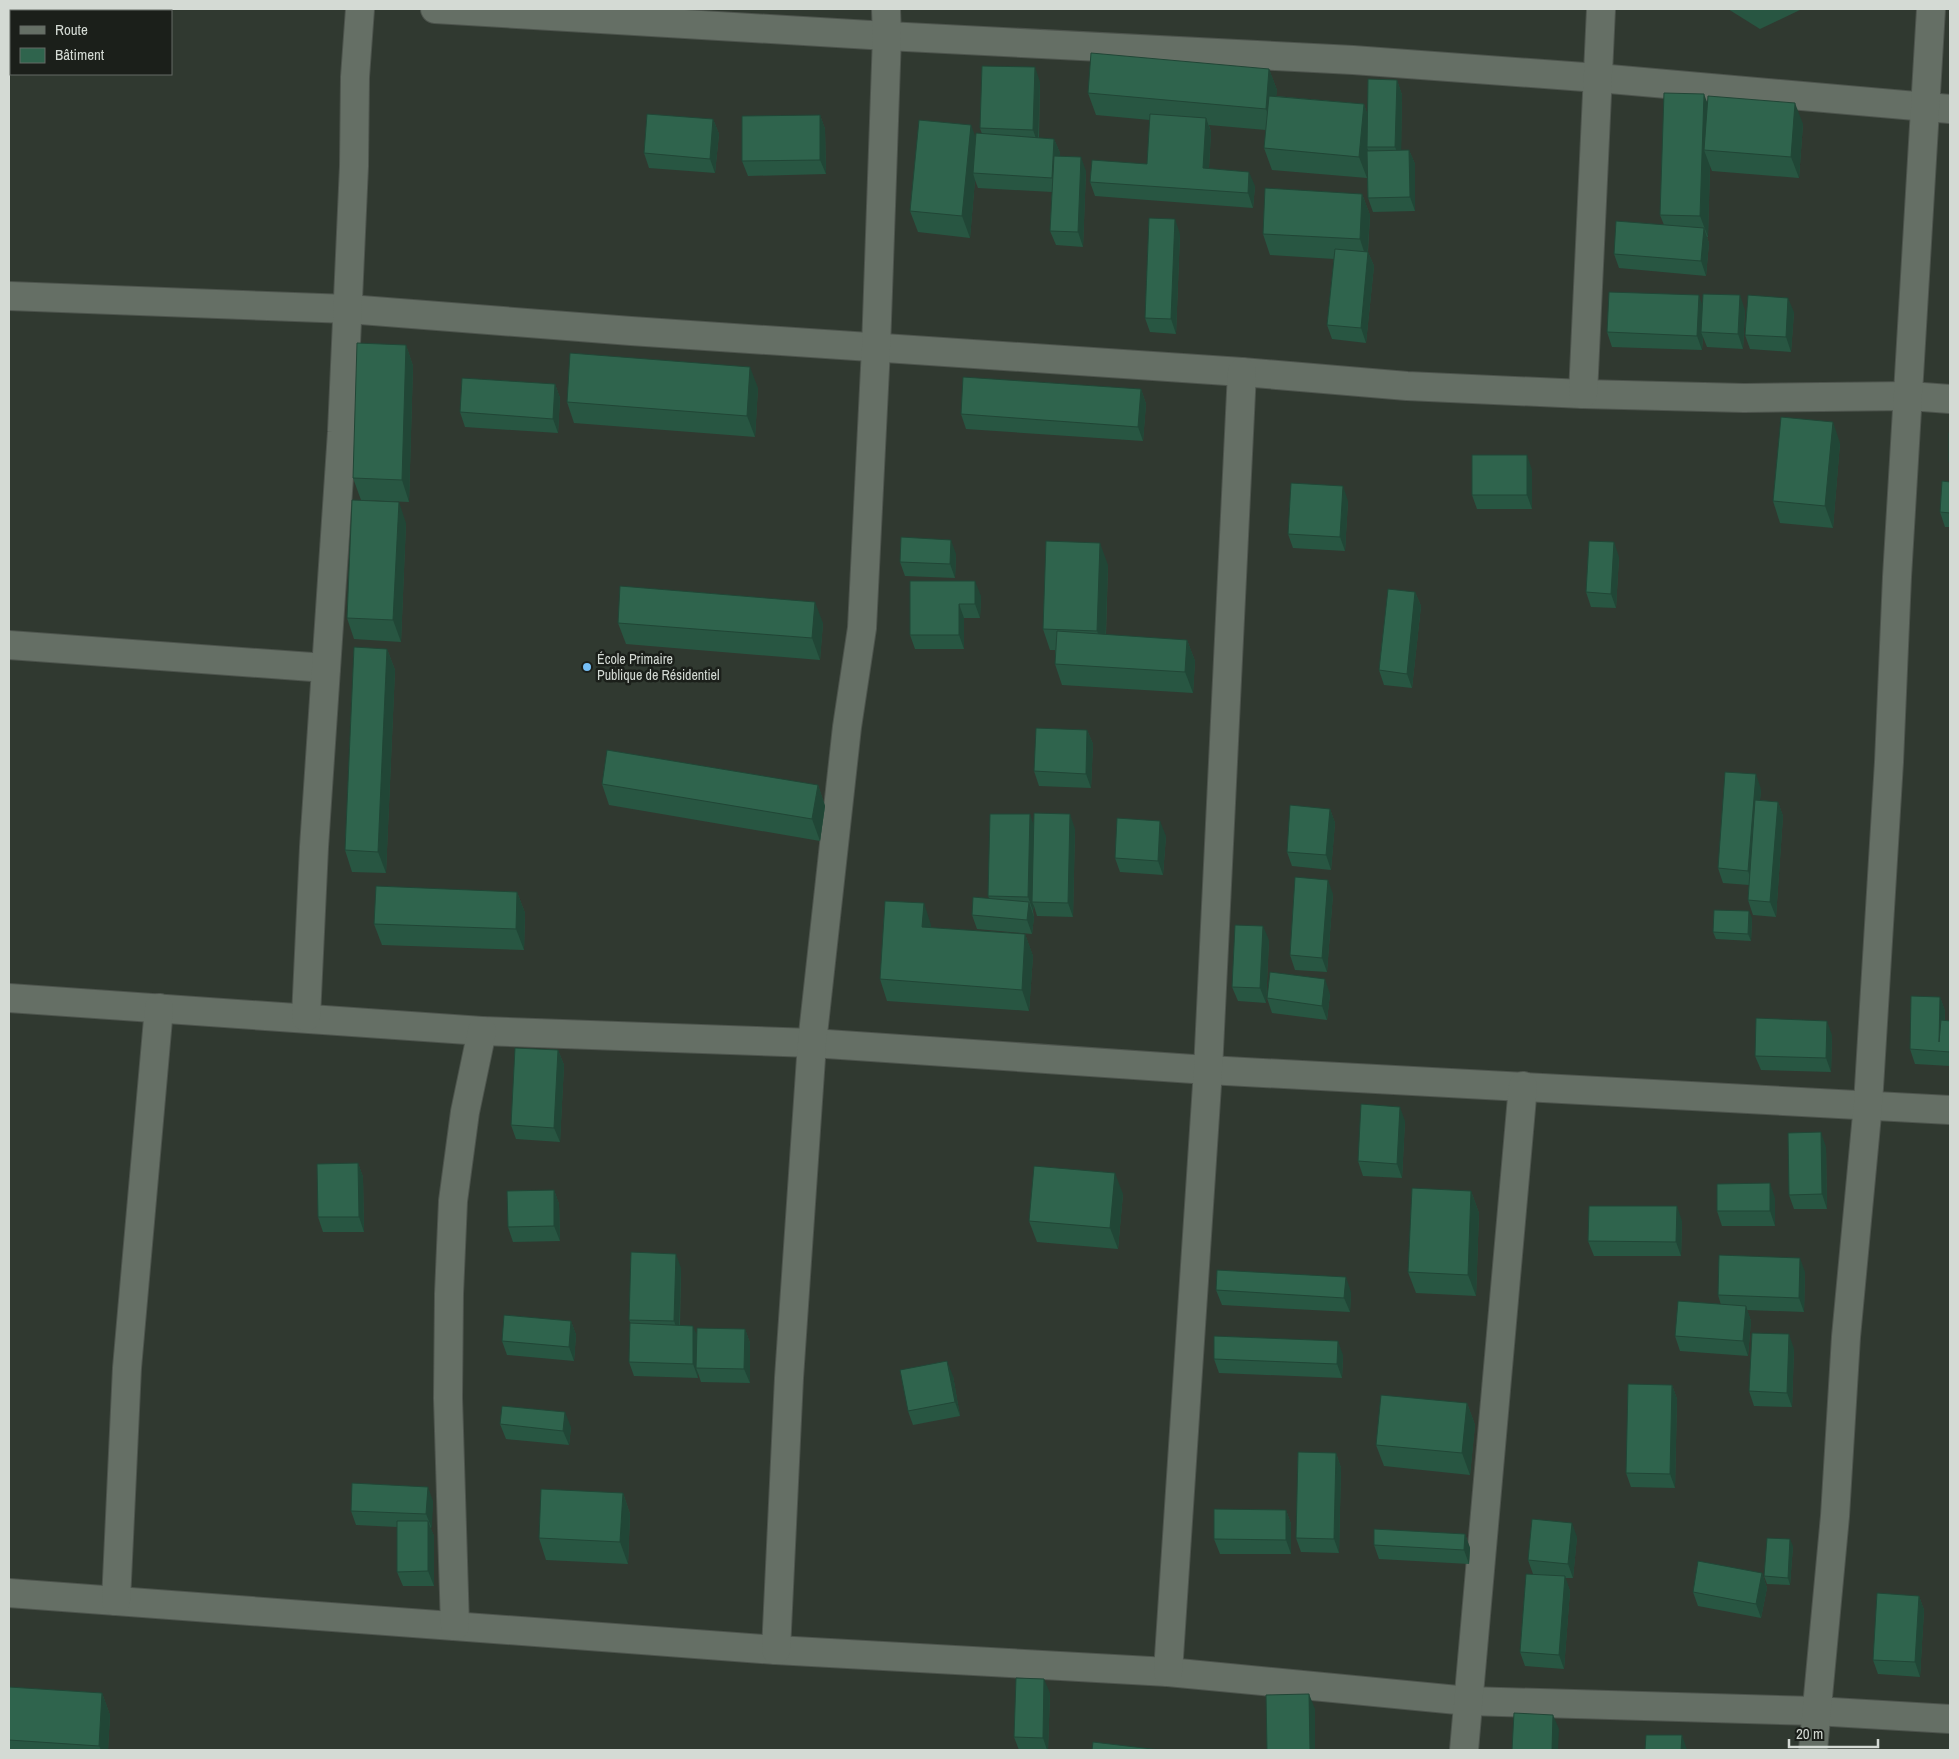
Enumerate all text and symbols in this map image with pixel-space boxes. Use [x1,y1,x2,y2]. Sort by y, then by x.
legend [10,10,172,75]
text: Route [55,19,88,40]
text: Bâtiment [55,44,105,65]
place label: École Primaire Publique de Résidentiel [597,650,720,684]
marker: École Primaire Publique de Résidentiel [581,661,593,673]
scale bar [1789,1716,1878,1748]
text: 20 m [1796,1723,1823,1744]

